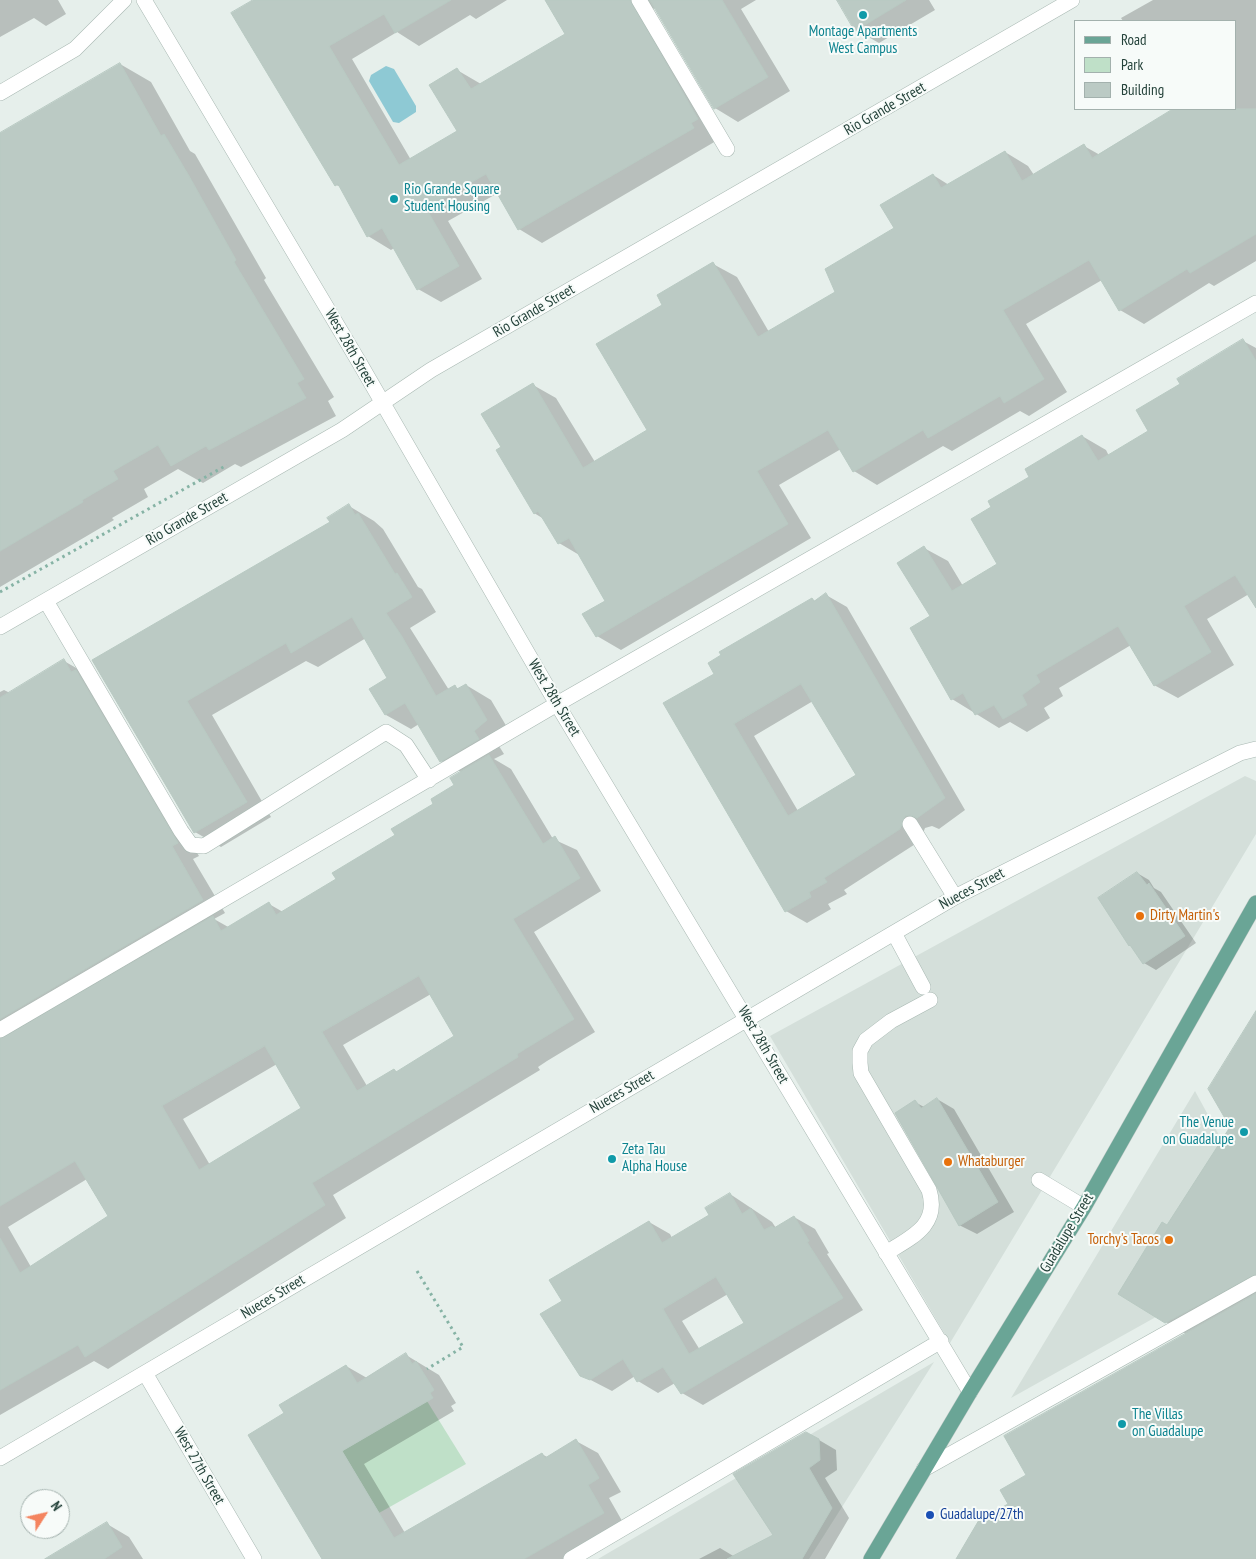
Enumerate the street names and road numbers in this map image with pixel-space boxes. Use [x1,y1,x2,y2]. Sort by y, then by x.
street label: Rio Grande Street [841,78,929,140]
street label: Rio Grande Street [490,280,578,342]
street label: West 28th Street [321,306,379,390]
street label: Rio Grande Street [143,488,231,550]
street label: West 28th Street [524,656,584,740]
street label: Nueces Street [936,864,1008,914]
street label: West 28th Street [734,1003,792,1087]
street label: Nueces Street [587,1066,657,1118]
street label: Guadalupe Street [1036,1190,1098,1276]
street label: Nueces Street [238,1271,308,1323]
street label: West 27th Street [170,1424,228,1508]

